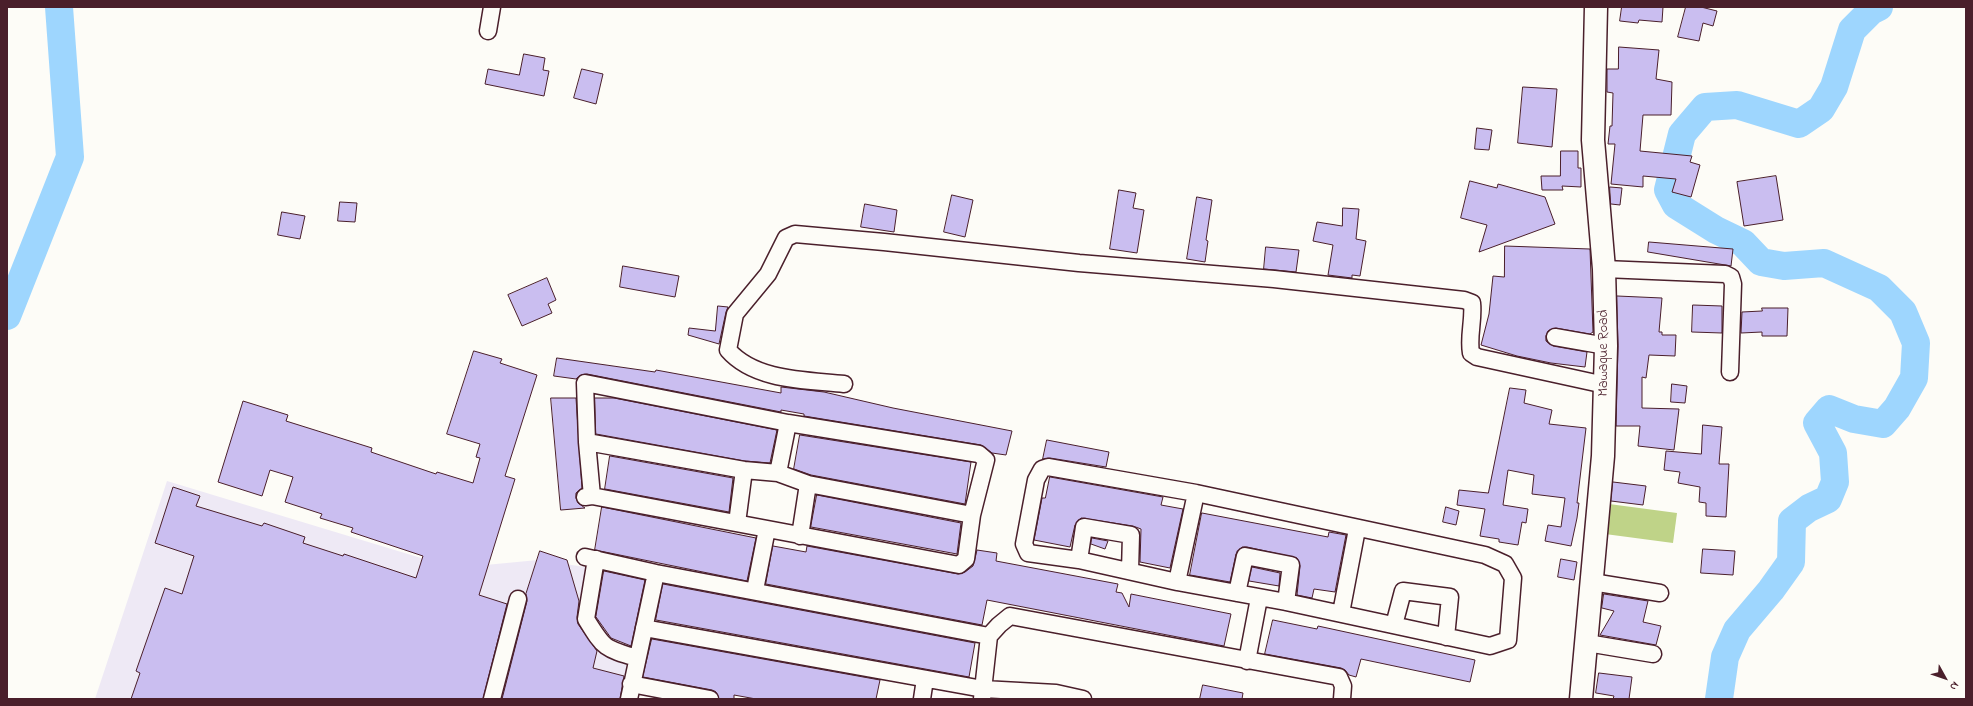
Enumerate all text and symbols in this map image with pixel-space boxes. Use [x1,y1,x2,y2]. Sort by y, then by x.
street label: Mawaque Road [1597,310,1613,396]
north arrow [1925,658,1965,698]
text: N [1946,678,1963,694]

